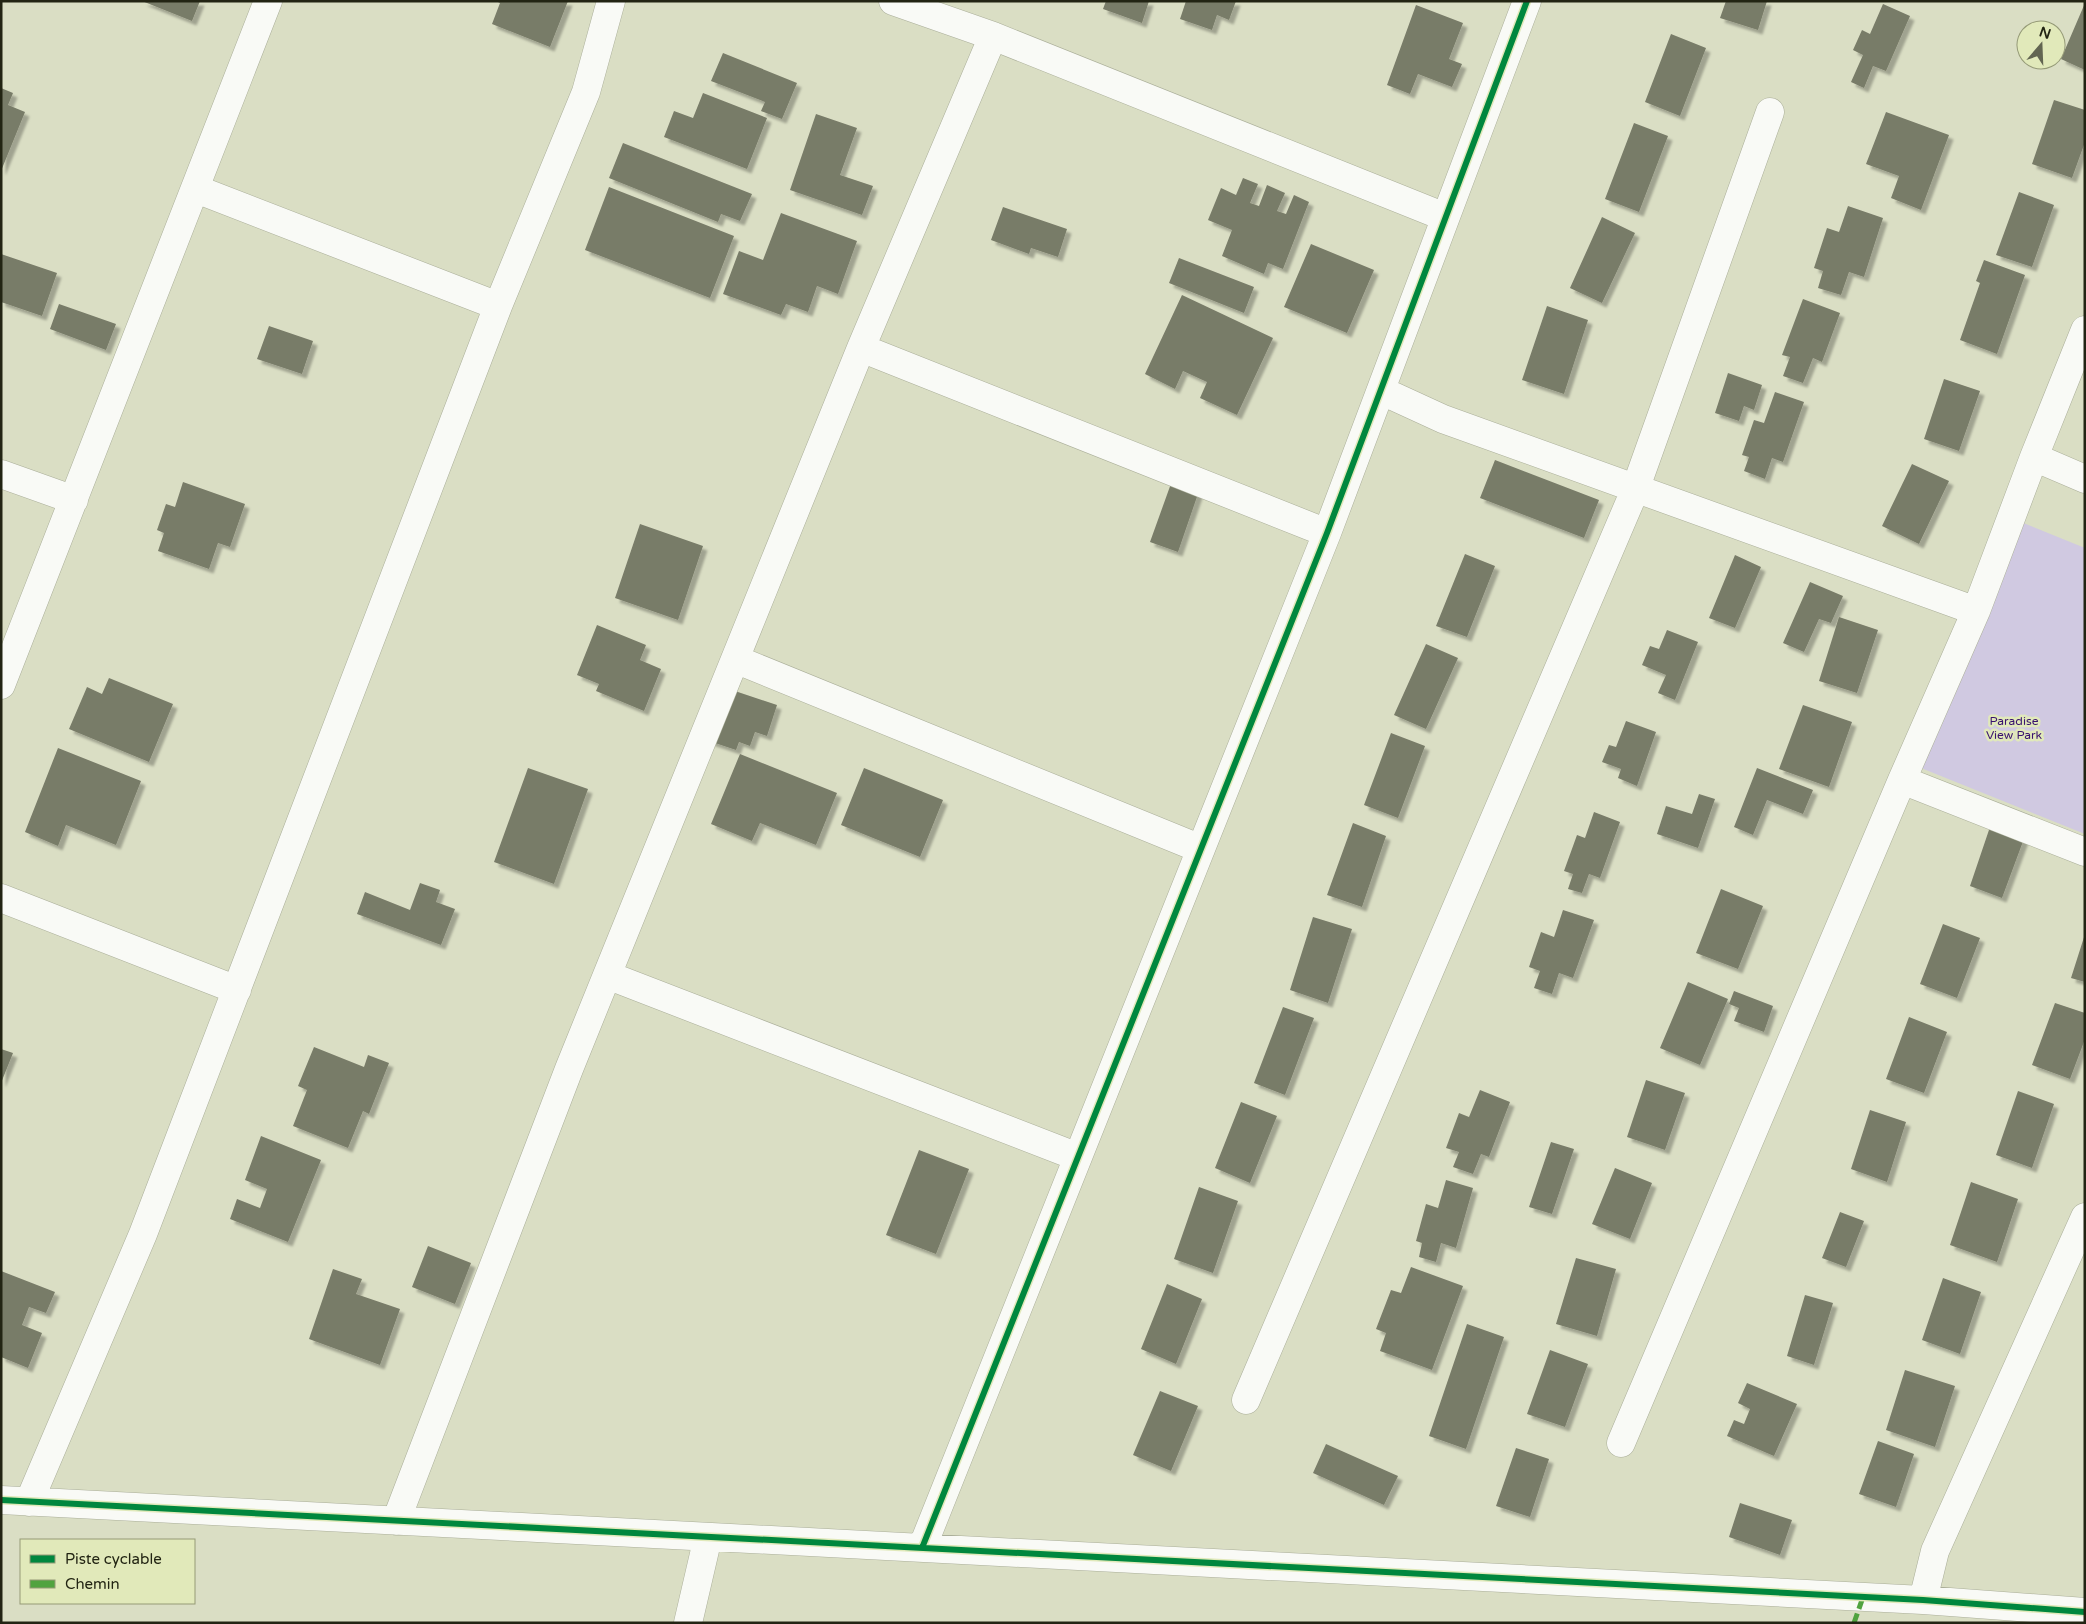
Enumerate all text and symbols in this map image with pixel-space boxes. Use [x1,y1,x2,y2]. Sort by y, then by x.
north arrow [2016,20,2066,70]
text: N [2037,23,2053,43]
park label: Paradise View Park [1986,714,2043,742]
legend [20,1539,195,1604]
text: Piste cyclable [65,1550,162,1568]
text: Chemin [65,1575,120,1593]

